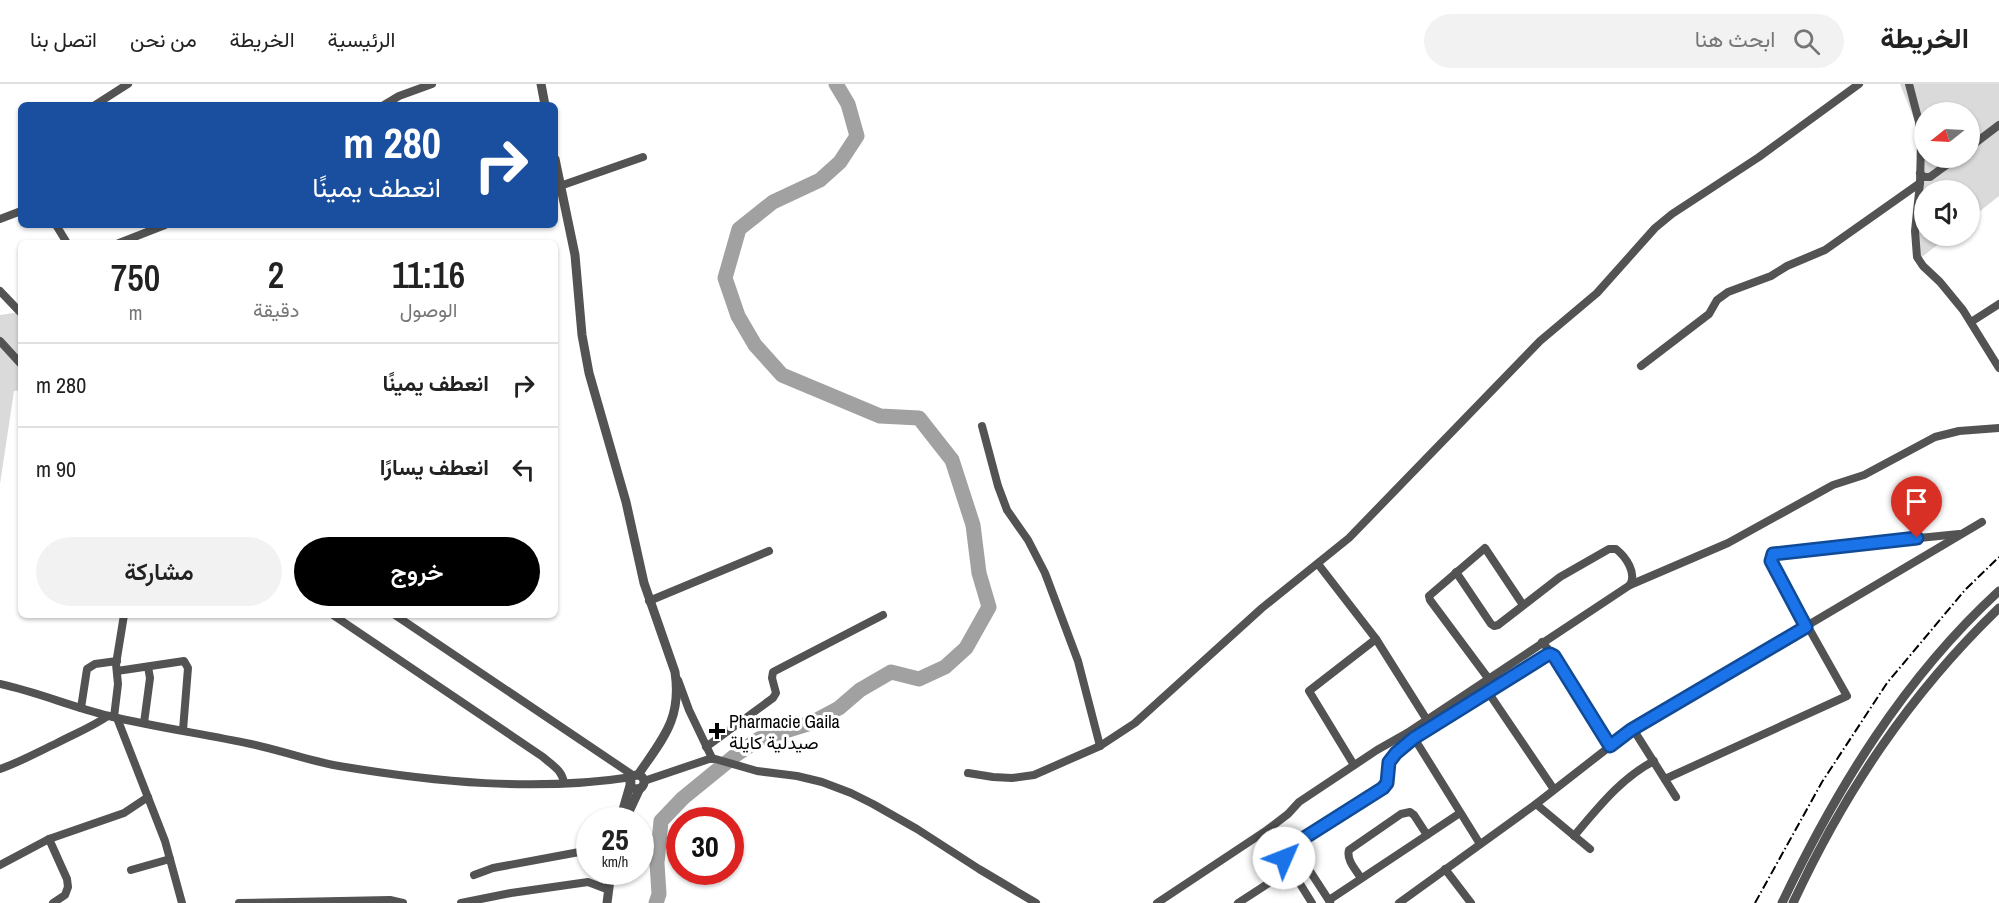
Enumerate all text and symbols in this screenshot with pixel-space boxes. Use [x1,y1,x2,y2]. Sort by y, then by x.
search box [1424,14,1844,68]
text: الخريطة [1880,19,1969,57]
text: ابحث هنا [1695,24,1775,54]
text: اتصل بنا [30,25,97,54]
text: من نحن [130,25,197,54]
text: الخريطة [230,25,295,54]
text: الرئيسية [328,25,395,54]
icon: search [1790,25,1823,58]
north arrow [1914,102,1980,168]
map controls [1914,102,1980,246]
text: 280 m [343,115,441,171]
icon: right [462,126,540,204]
text: انعطف يمينًا [312,169,441,205]
button: sound [1914,180,1980,246]
text: 2 [268,251,284,299]
text: 11:16 [392,251,465,299]
text: 750 [111,254,160,302]
text: دقيقة [253,296,299,323]
text: الوصول [400,296,457,323]
text: m [129,299,142,326]
text: انعطف يمينًا [383,368,489,398]
icon: right [507,369,540,402]
text: 280 m [36,370,86,400]
text: انعطف يسارًا [380,452,489,482]
icon: left [507,453,540,486]
text: 90 m [36,454,76,484]
pin [1891,476,1942,538]
icon: arrive [1900,485,1933,518]
button: مشاركة [36,537,282,606]
button: خروج [294,537,540,606]
place label: Pharmacie Gaila صيدلية كايلة [729,709,840,755]
marker: Pharmacie Gaila صيدلية كايلة [710,724,724,738]
speed limit sign: 30 [666,807,744,885]
text: 25 [601,819,629,859]
position arrow [1252,826,1316,890]
text: km/h [602,851,628,872]

